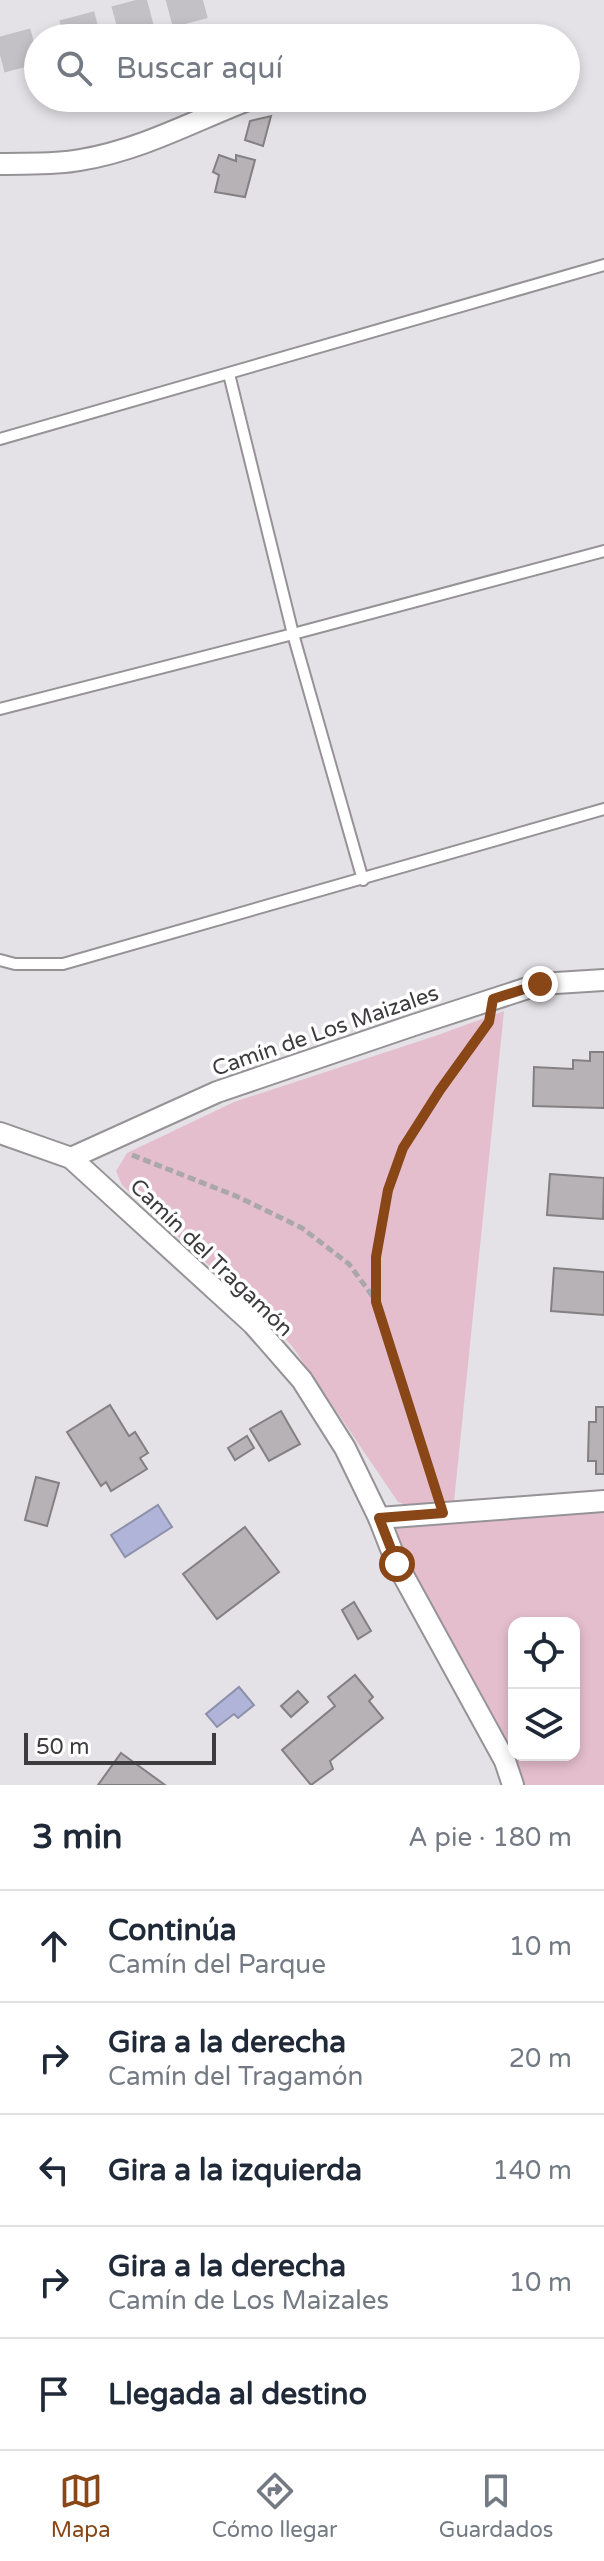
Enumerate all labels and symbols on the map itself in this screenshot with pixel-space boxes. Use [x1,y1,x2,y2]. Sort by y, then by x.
route end [522,966,558,1002]
street label: Camín de Los Maizales [209,980,442,1082]
street label: Camín del Tragamón [125,1173,298,1342]
route start [379,1546,415,1582]
scale bar [24,1729,216,1765]

